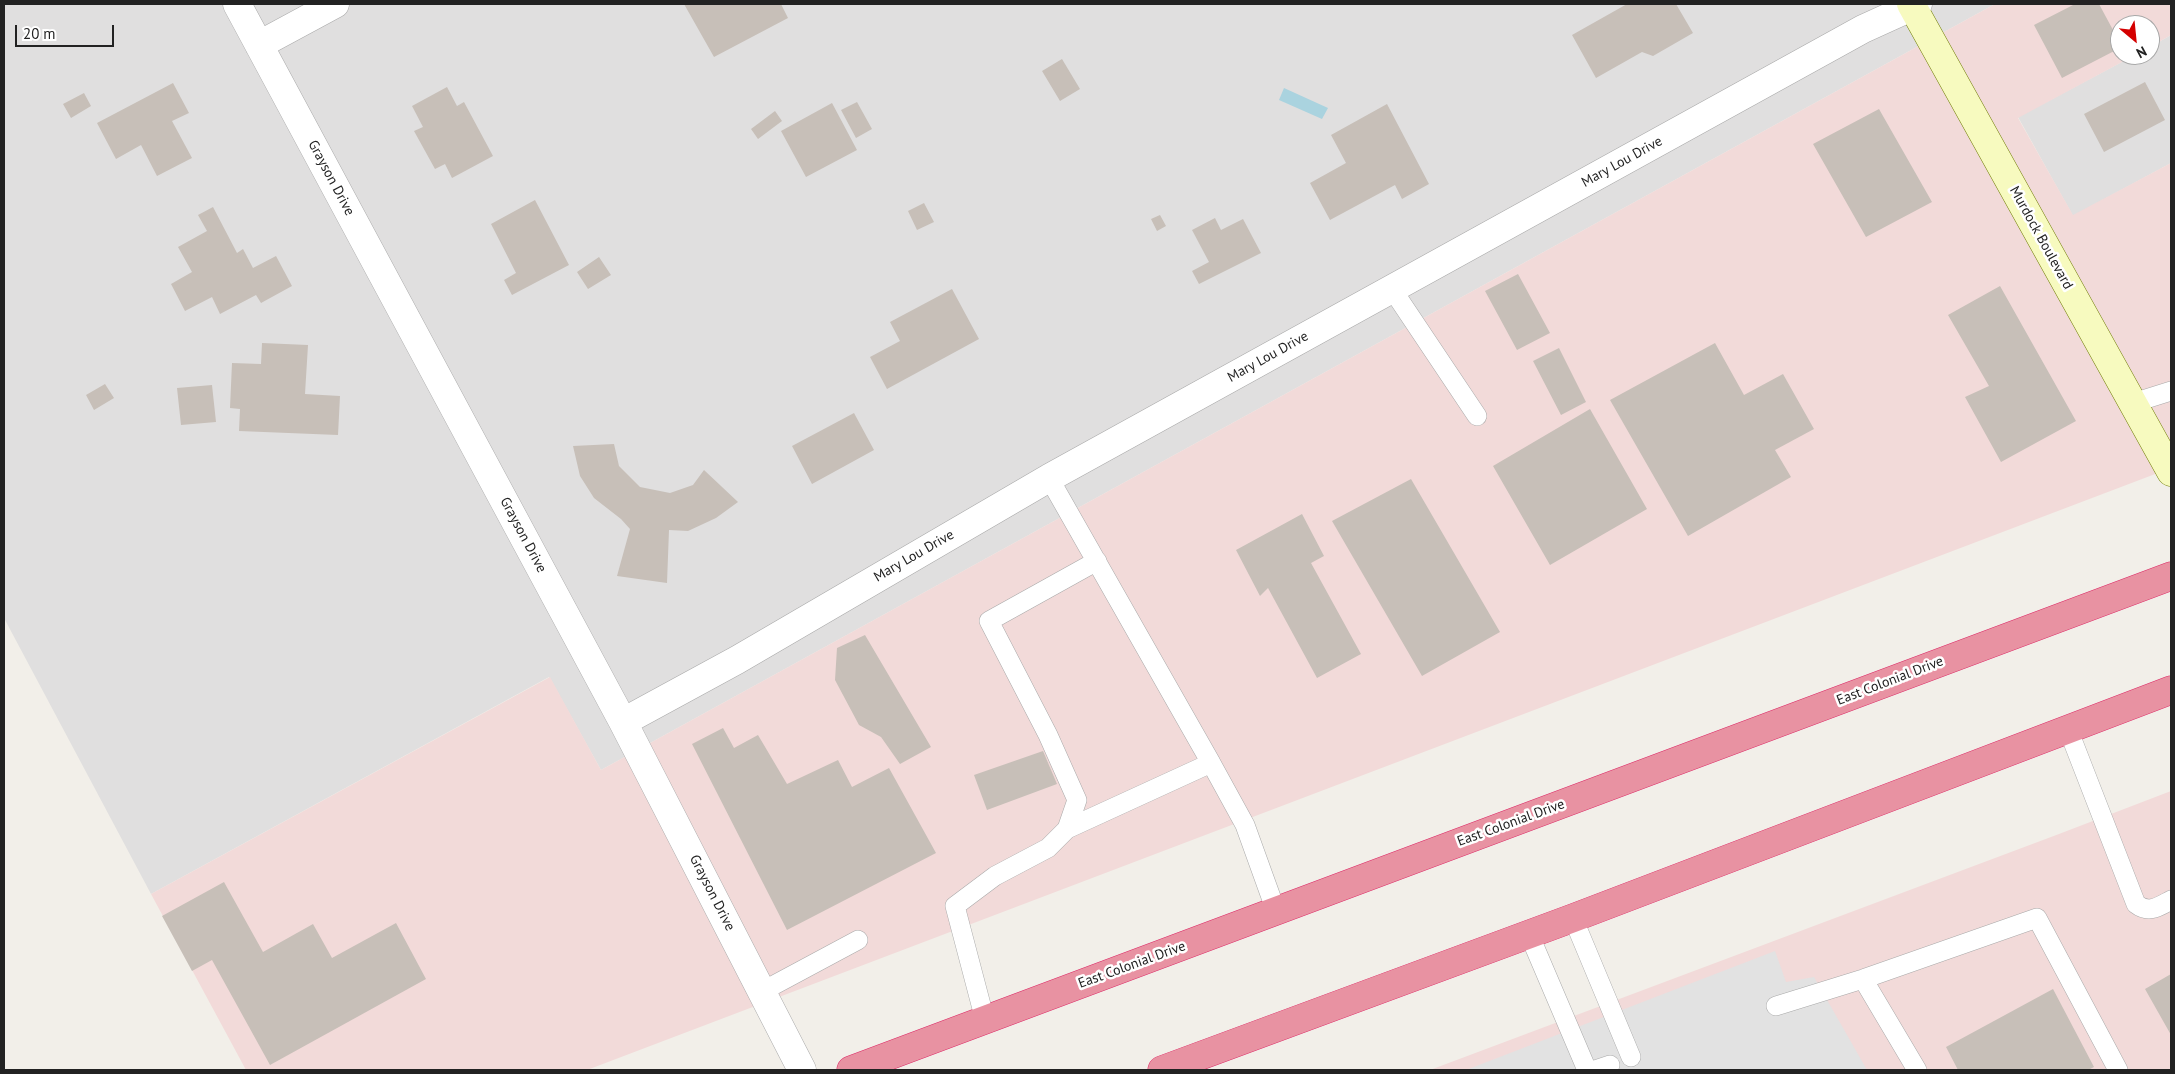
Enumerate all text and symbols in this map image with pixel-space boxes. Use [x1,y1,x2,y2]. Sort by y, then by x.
scale bar [18,15,116,47]
north arrow [2110,15,2160,65]
text: 20 m [23,24,56,43]
text: N [2133,42,2150,62]
street label: Mary Lou Drive [1579,133,1665,191]
street label: Grayson Drive [304,137,358,219]
street label: Murdock Boulevard [2006,184,2076,292]
street label: Mary Lou Drive [1225,328,1311,386]
street label: Grayson Drive [496,494,550,576]
street label: Mary Lou Drive [871,526,957,586]
street label: East Colonial Drive [1834,653,1946,709]
street label: East Colonial Drive [1455,796,1567,850]
street label: Grayson Drive [686,852,738,934]
street label: East Colonial Drive [1076,938,1188,992]

